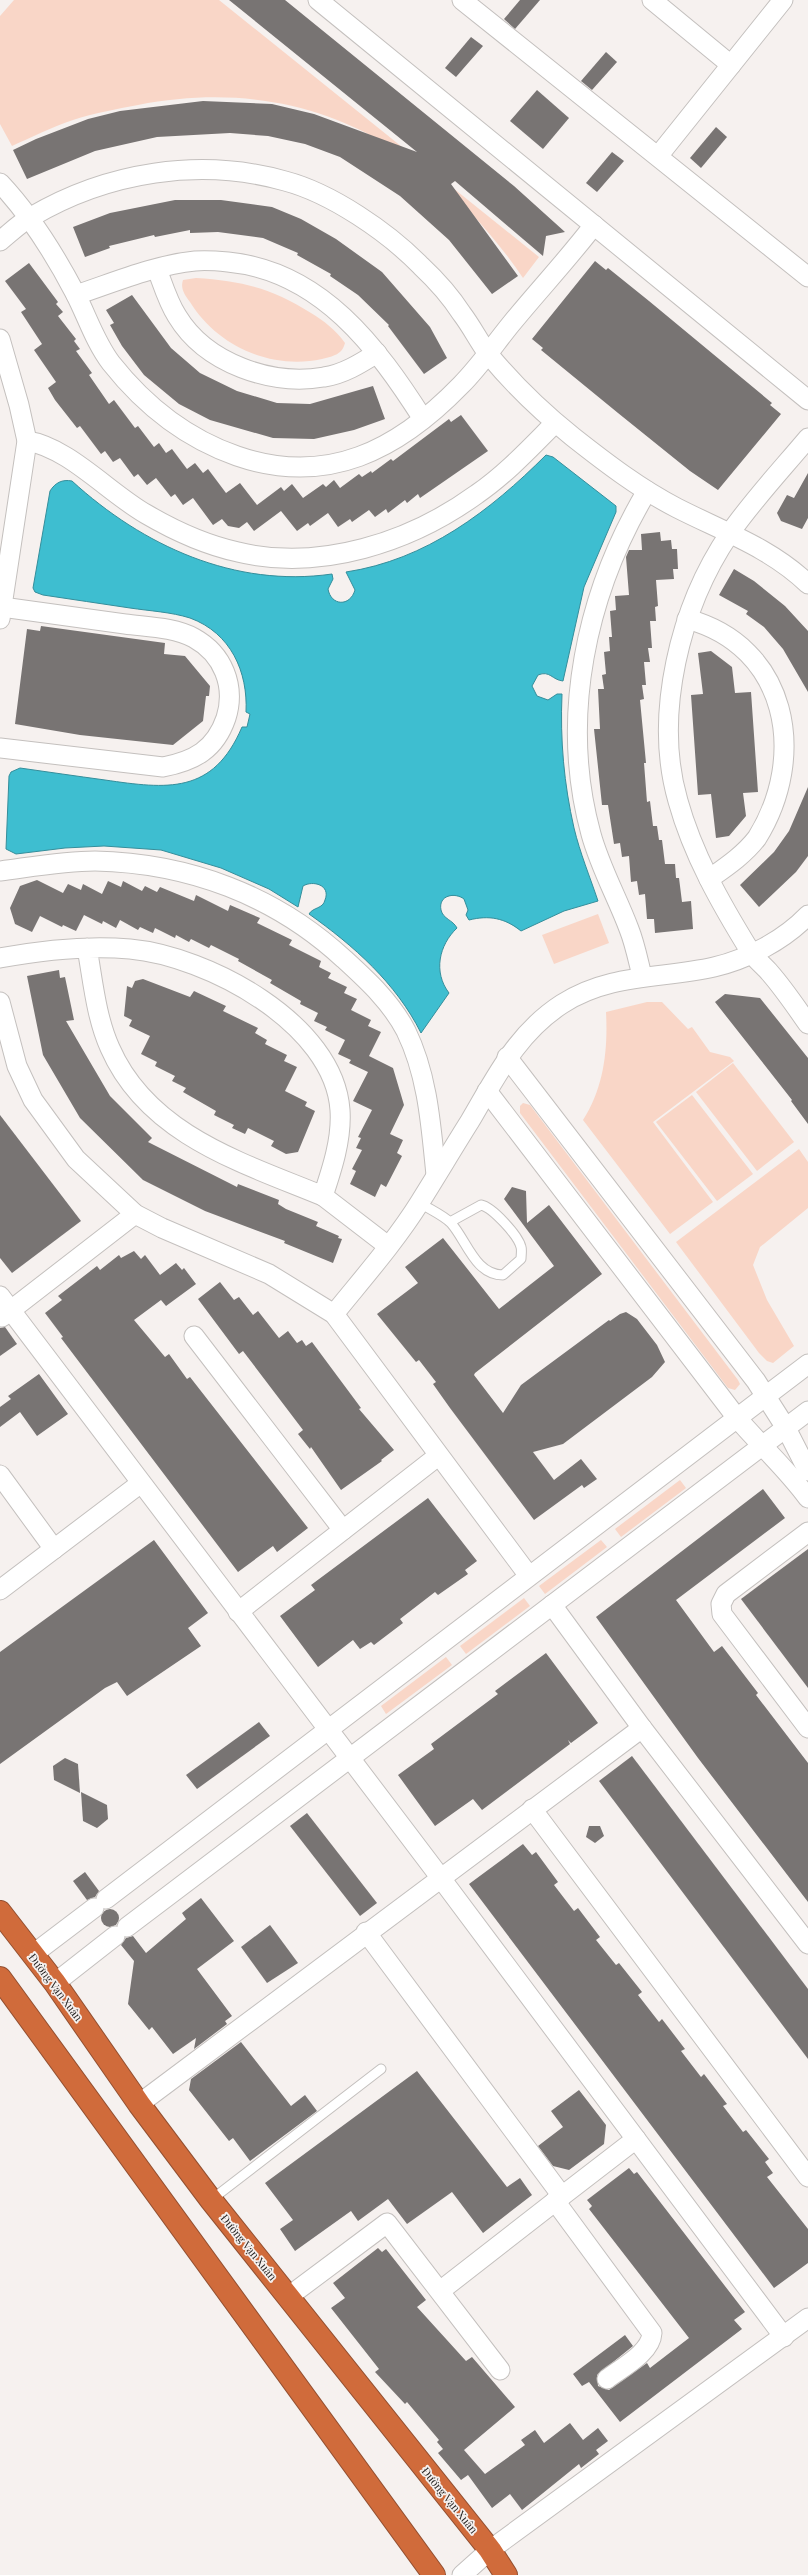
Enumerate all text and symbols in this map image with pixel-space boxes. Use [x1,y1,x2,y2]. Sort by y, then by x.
street label: Đường Vạn Xuân [26,1950,87,2024]
street label: Đường Vạn Xuân [218,2211,281,2284]
street label: Đường Vạn Xuân [419,2464,482,2537]

